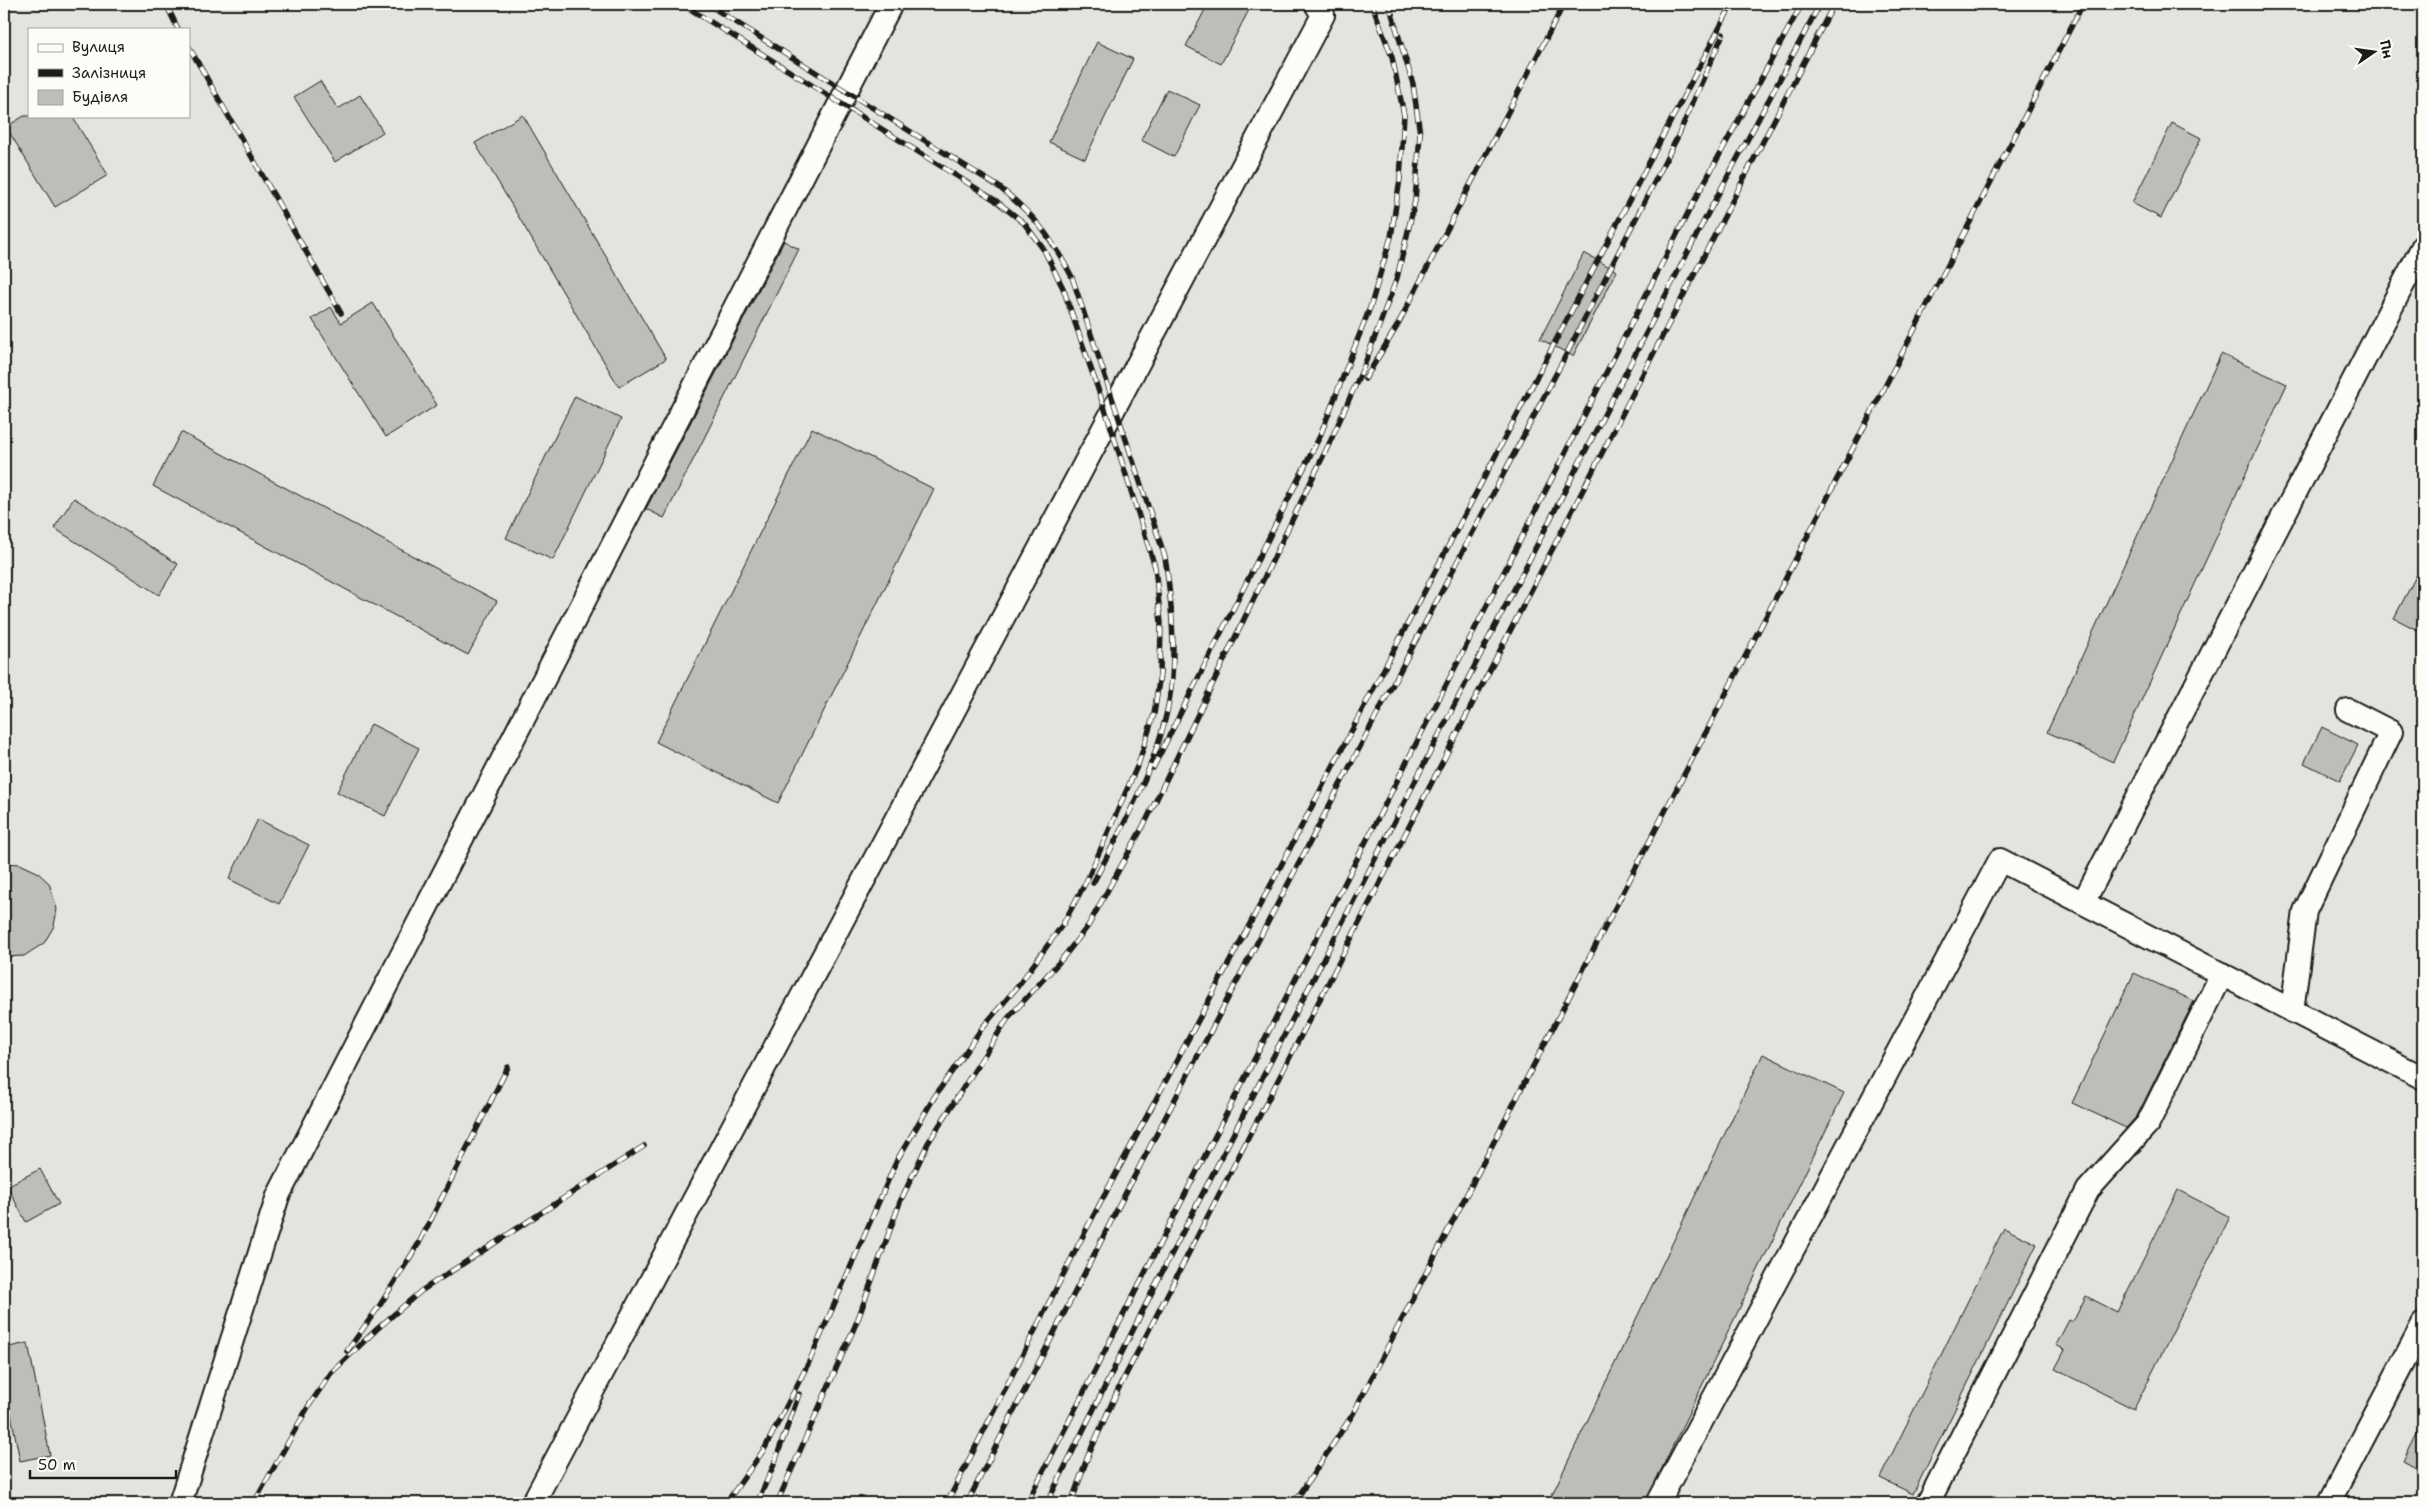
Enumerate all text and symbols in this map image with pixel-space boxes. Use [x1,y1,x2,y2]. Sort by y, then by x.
legend [28,28,190,118]
north arrow [2350,28,2400,78]
text: Вулиця [72,37,125,57]
text: Пн [2376,38,2398,60]
text: Залізниця [72,63,146,83]
text: Будівля [72,87,128,107]
scale bar [30,1447,176,1479]
text: 50 m [38,1455,76,1475]

